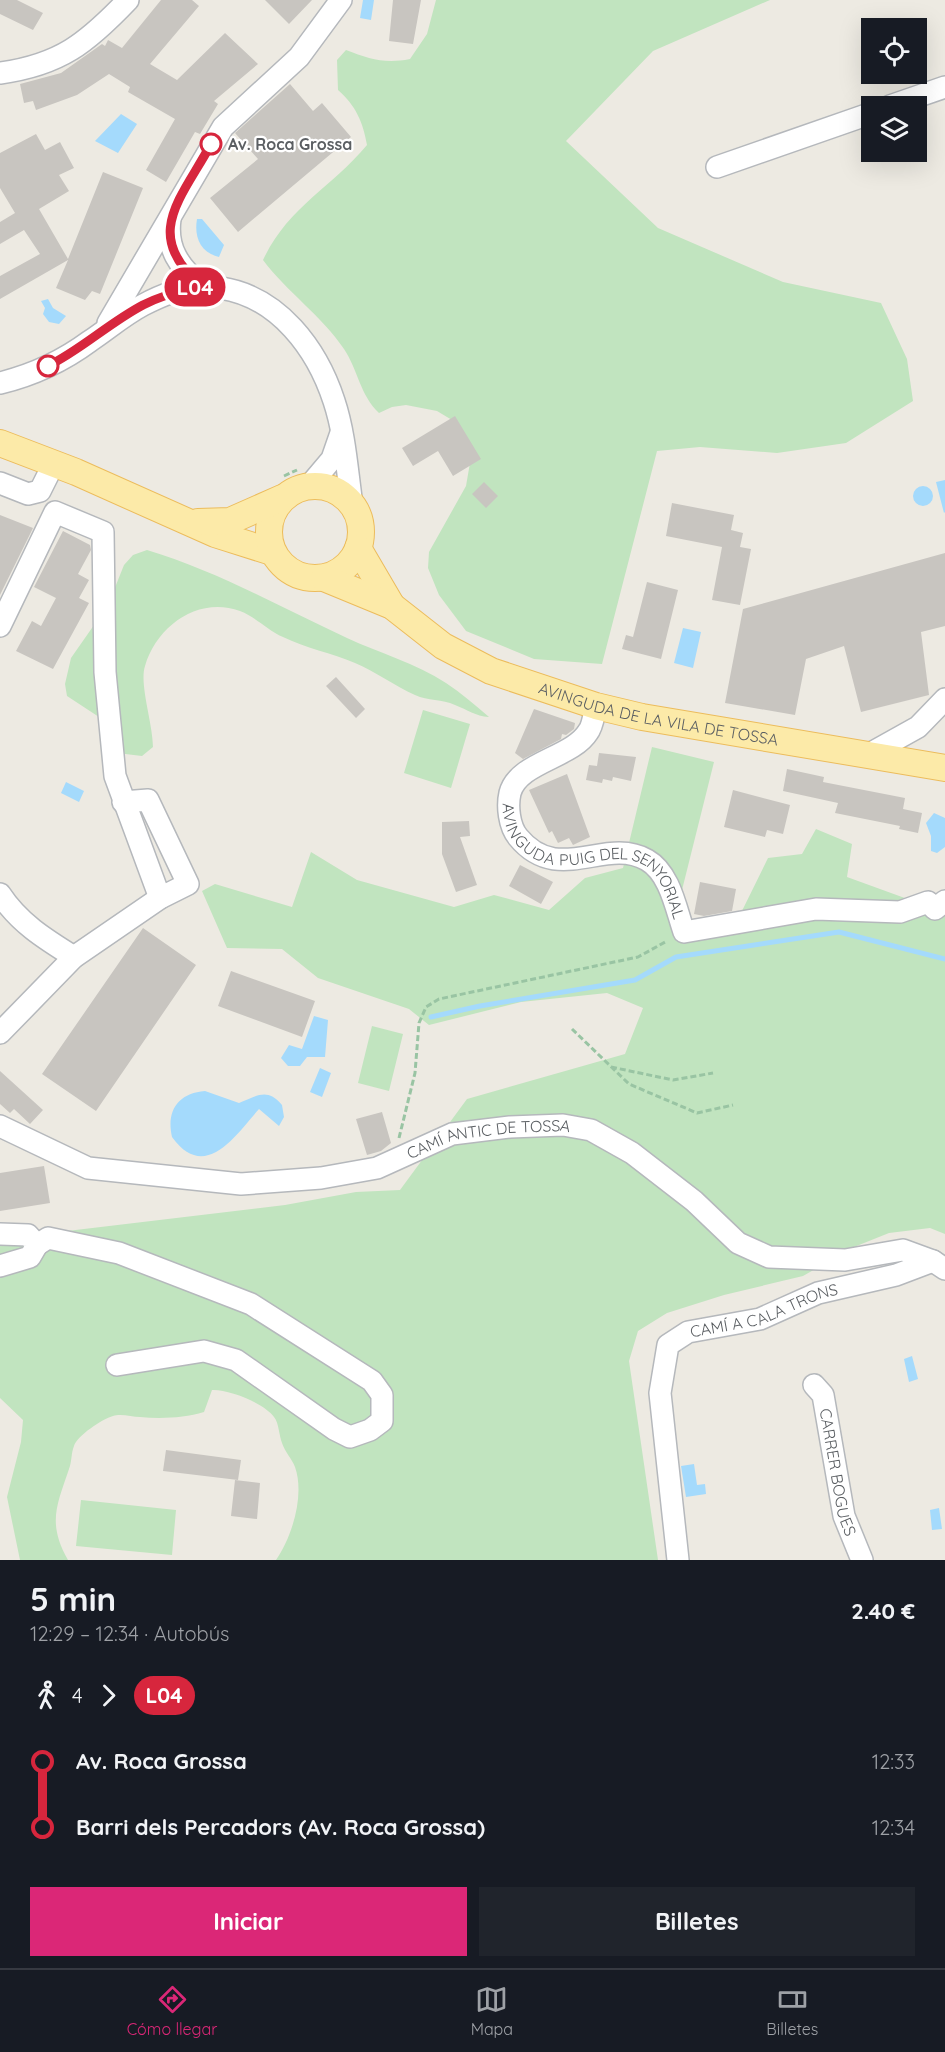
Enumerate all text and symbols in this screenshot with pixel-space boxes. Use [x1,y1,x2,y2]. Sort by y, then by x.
map controls [861,18,927,162]
button: locate [861,18,927,84]
button: layers [861,96,927,162]
marker: Av. Roca Grossa [200,133,222,155]
place label: Av. Roca Grossa [228,134,352,154]
line badge: L04 [160,268,230,306]
text: L04 [176,274,214,300]
unlabelled marker [37,355,59,377]
street label: AVINGUDA DE LA VILA DE TOSSA [536,678,780,750]
street label: AVINGUDA PUIG DEL SENYORIAL [499,803,689,922]
street label: CAMÍ ANTIC DE TOSSA [403,1115,572,1163]
street label: CAMÍ A CALA TRONS [689,1279,840,1341]
street label: CARRER BOGUES [815,1407,861,1539]
text: 5 min [30,1578,116,1619]
text: 2.40 € [851,1597,915,1625]
text: 12:29 – 12:34 · Autobús [30,1621,229,1646]
icon: walk [30,1679,63,1712]
icon: forward [92,1679,125,1712]
text: L04 [146,1682,183,1708]
text: 4 [72,1683,83,1708]
text: Av. Roca Grossa [76,1747,247,1775]
text: 12:33 [872,1749,915,1774]
text: Barri dels Percadors (Av. Roca Grossa) [76,1813,485,1841]
text: 12:34 [872,1815,915,1840]
button: Iniciar [30,1887,467,1956]
button: Billetes [479,1887,915,1956]
tab: Cómo llegar [127,1983,217,2039]
tab: Mapa [471,1983,513,2039]
tab: Billetes [766,1983,818,2039]

